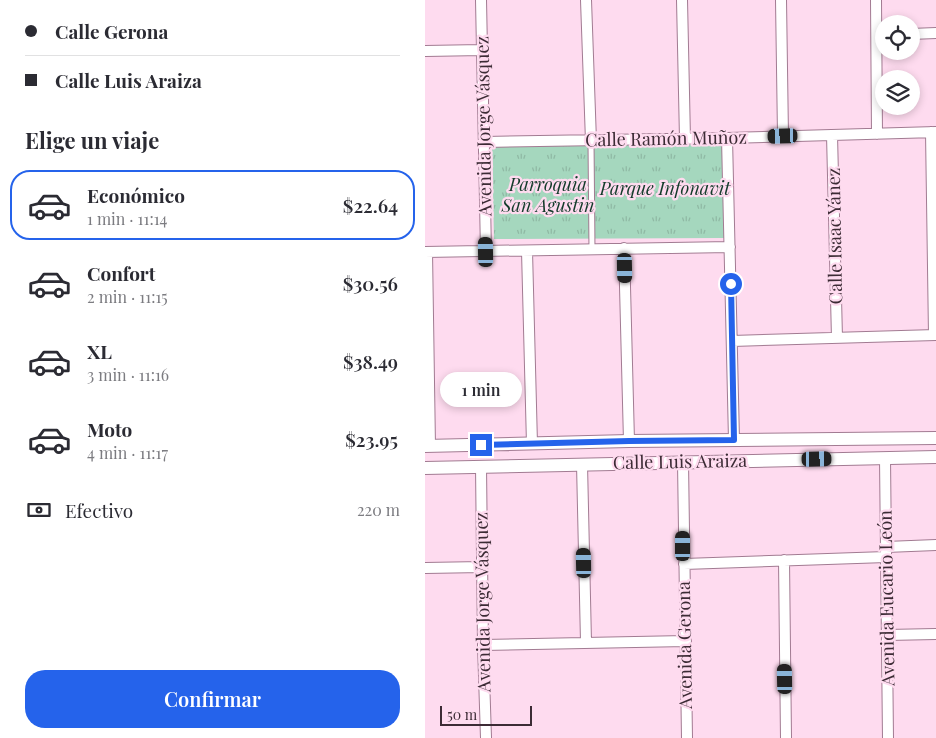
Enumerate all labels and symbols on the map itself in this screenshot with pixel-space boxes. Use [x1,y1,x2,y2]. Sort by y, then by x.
street label: Avenida Jorge Vásquez [469,36,497,217]
street label: Calle Ramón Muñoz [585,125,747,151]
car [767,128,798,144]
street label: Calle Isaac Yánez [821,168,847,304]
park label: Parroquia San Agustin [501,172,594,217]
park label: Parque Infonavit [599,176,731,200]
car [478,237,493,267]
car [617,253,632,283]
route start [720,273,742,295]
callout: 1 min [440,372,522,408]
route end [470,434,492,456]
street label: Calle Luis Araiza [613,448,747,474]
car [801,451,832,467]
street label: Avenida Eucario León [872,510,900,687]
street label: Avenida Jorge Vásquez [468,512,496,693]
car [675,531,690,561]
car [576,548,591,578]
street label: Avenida Gerona [671,581,697,710]
car [777,664,792,694]
scale bar [440,703,533,726]

